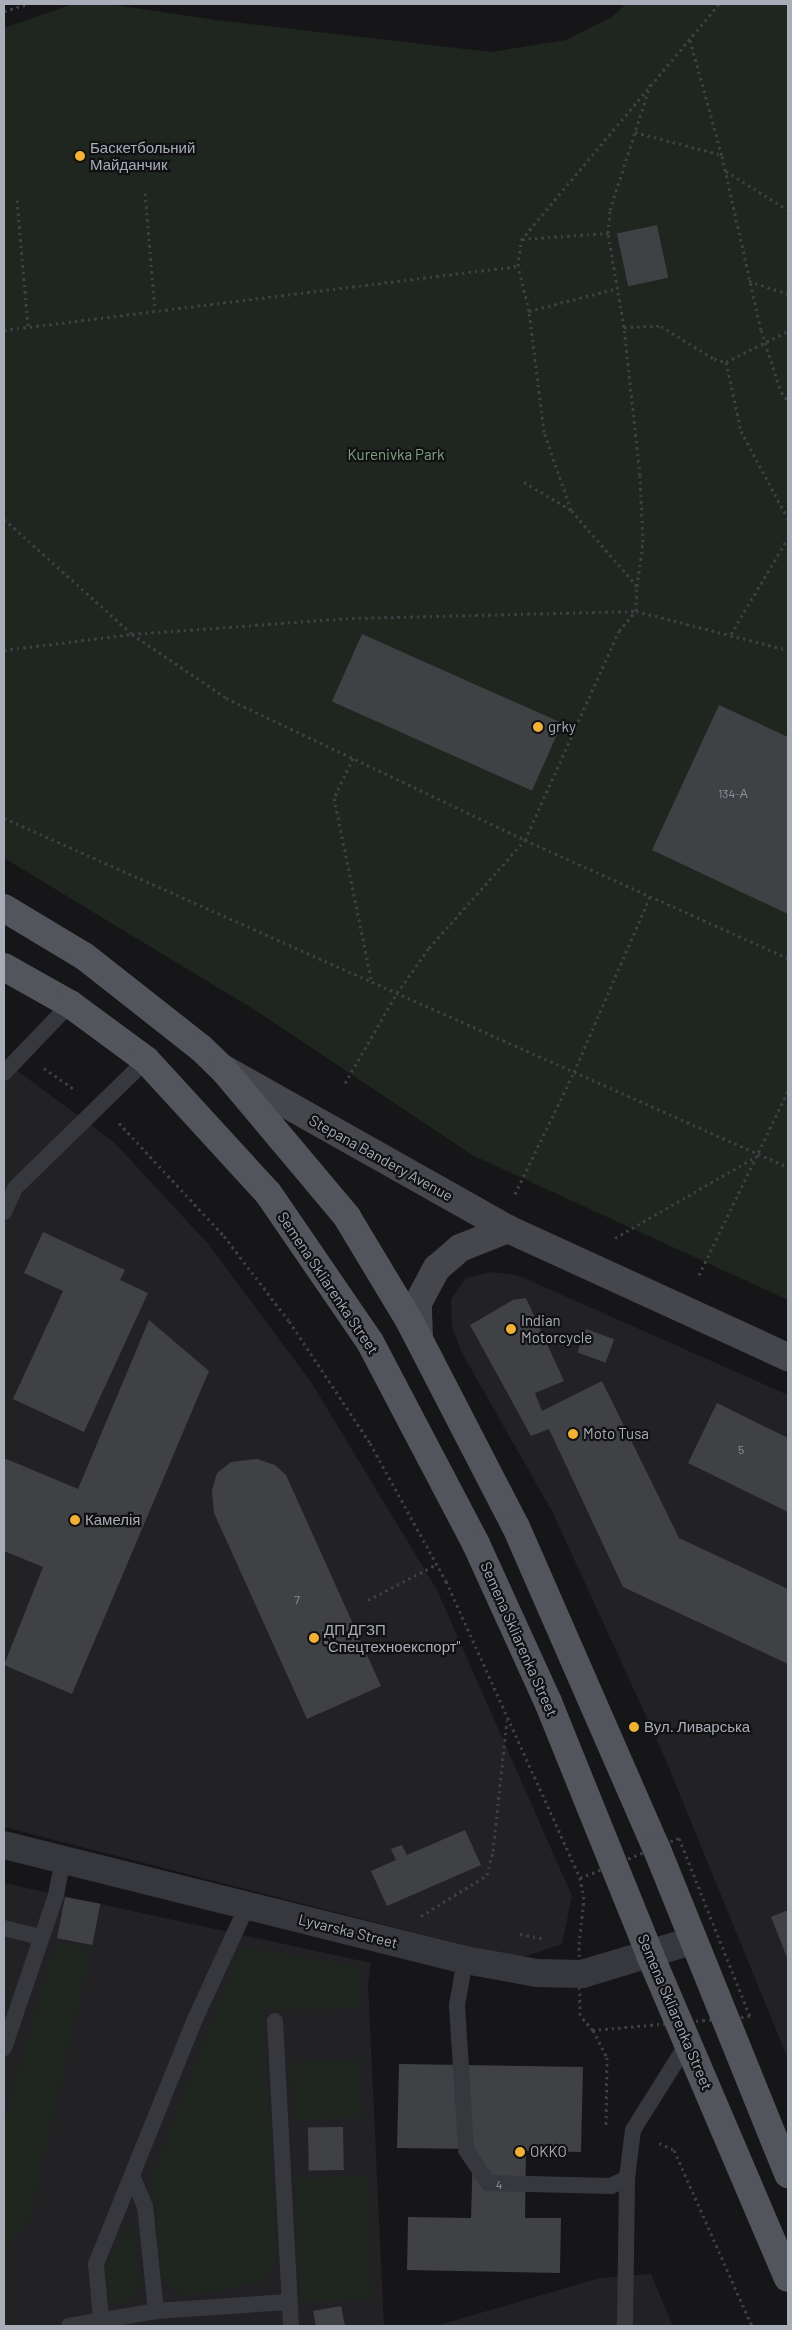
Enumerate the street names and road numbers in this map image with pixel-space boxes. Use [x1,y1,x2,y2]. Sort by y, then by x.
street label: Stepana Bandery Avenue [306,1111,456,1205]
street label: Semena Skliarenka Street [274,1209,382,1357]
street label: Semena Skliarenka Street [477,1559,561,1719]
street label: Lyvarska Street [297,1910,399,1952]
street label: Semena Skliarenka Street [634,1931,716,2093]

